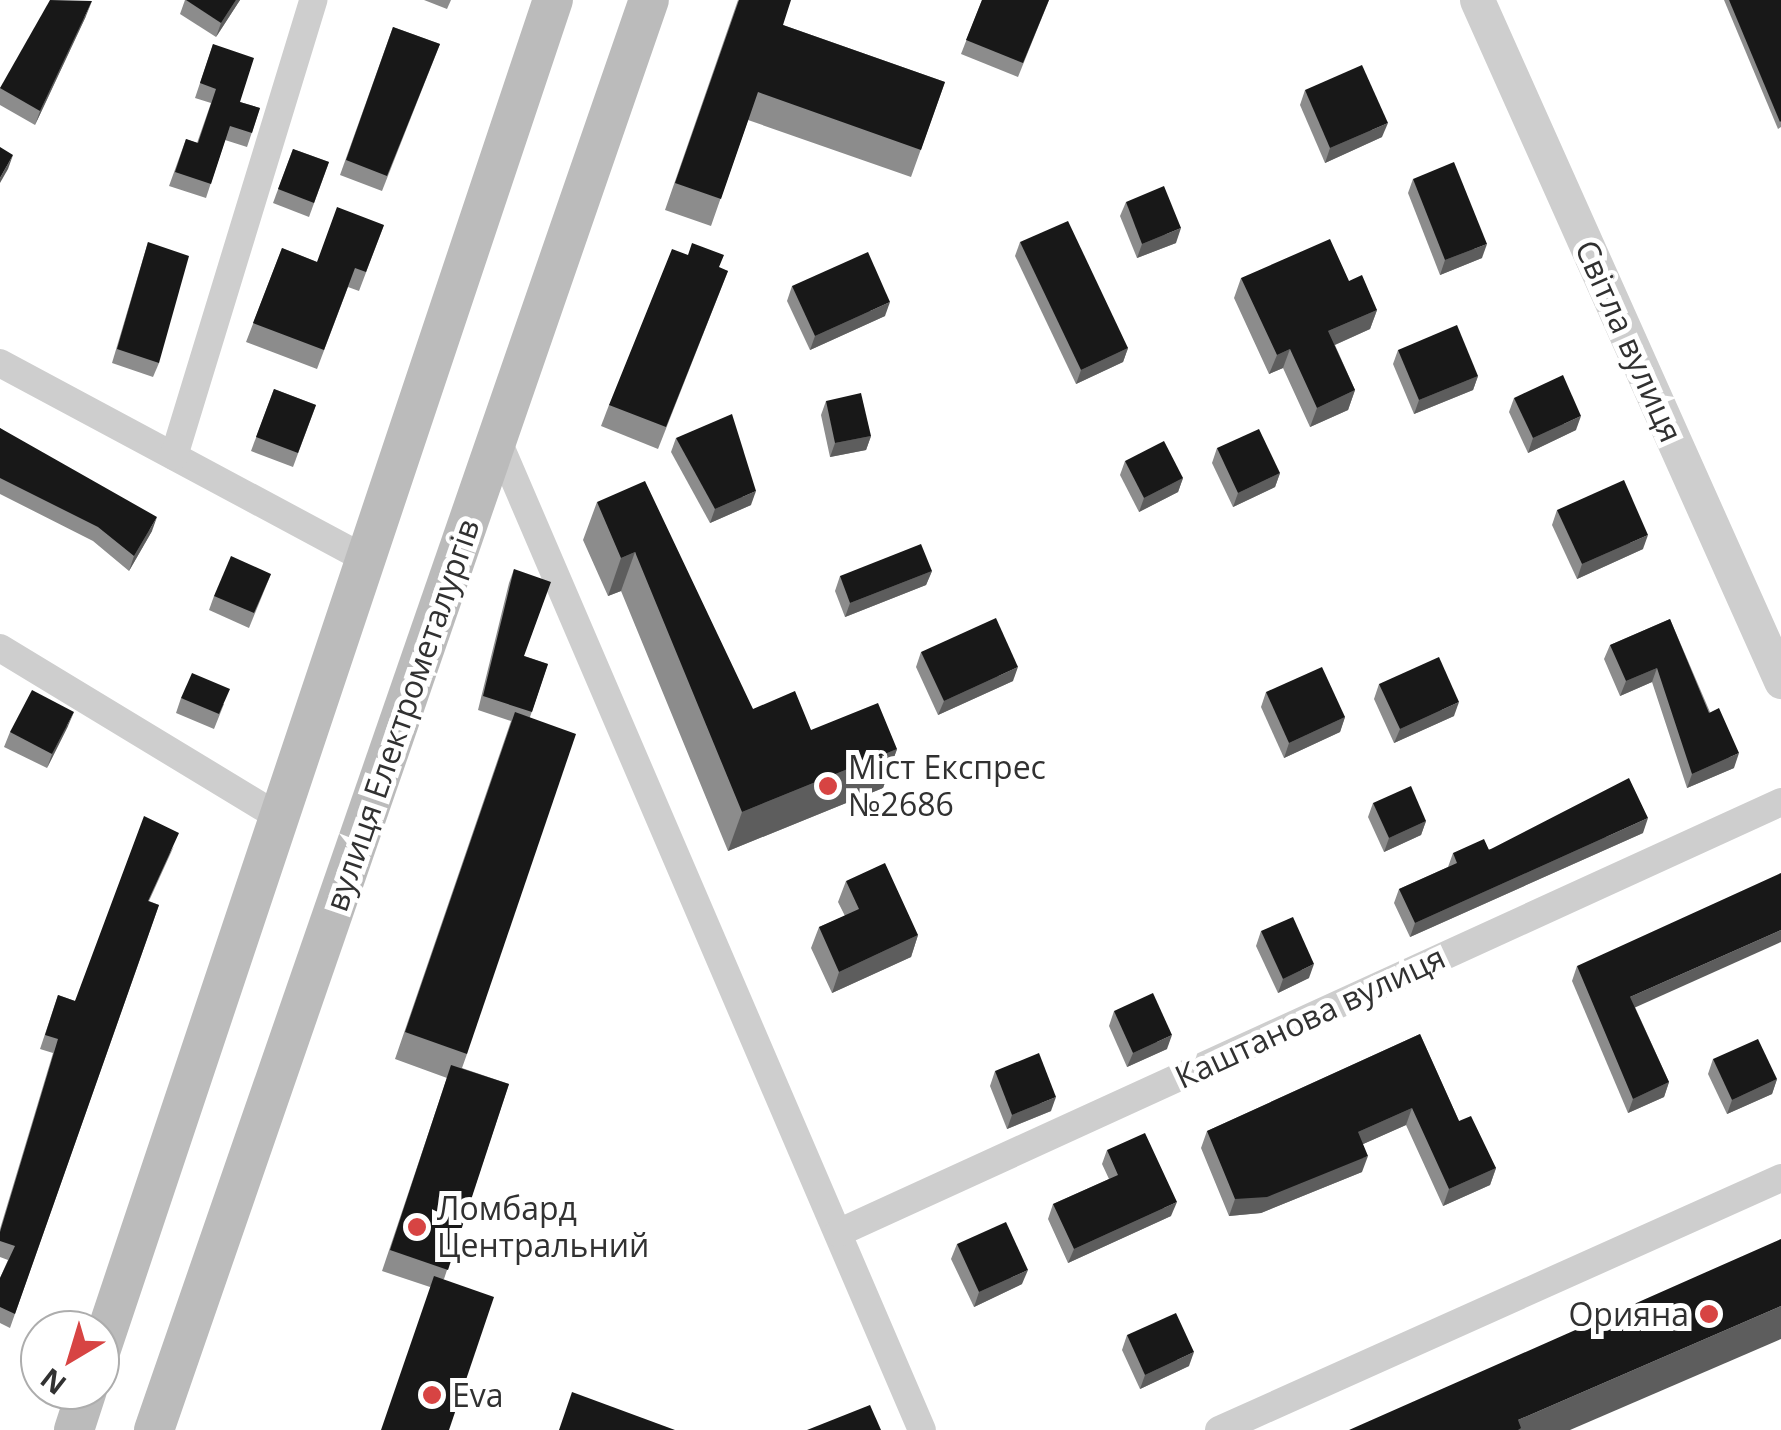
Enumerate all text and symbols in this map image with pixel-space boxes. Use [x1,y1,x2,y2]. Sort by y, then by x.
street label: Світла вулиця [1567,234,1691,448]
street label: вулиця Електрометалургів [317,514,487,916]
place label: Міст Експрес №2686 [848,749,1046,824]
marker: Міст Експрес №2686 [817,775,839,797]
street label: Каштанова вулиця [1169,938,1451,1096]
place label: Ломбард Центральний [437,1190,649,1265]
marker: Ломбард Центральний [406,1216,428,1238]
place label: Орияна [1568,1295,1689,1333]
marker: Орияна [1698,1303,1720,1325]
north arrow [20,1310,120,1410]
text: N [32,1360,73,1404]
place label: Eva [452,1376,504,1414]
marker: Eva [421,1384,443,1406]

